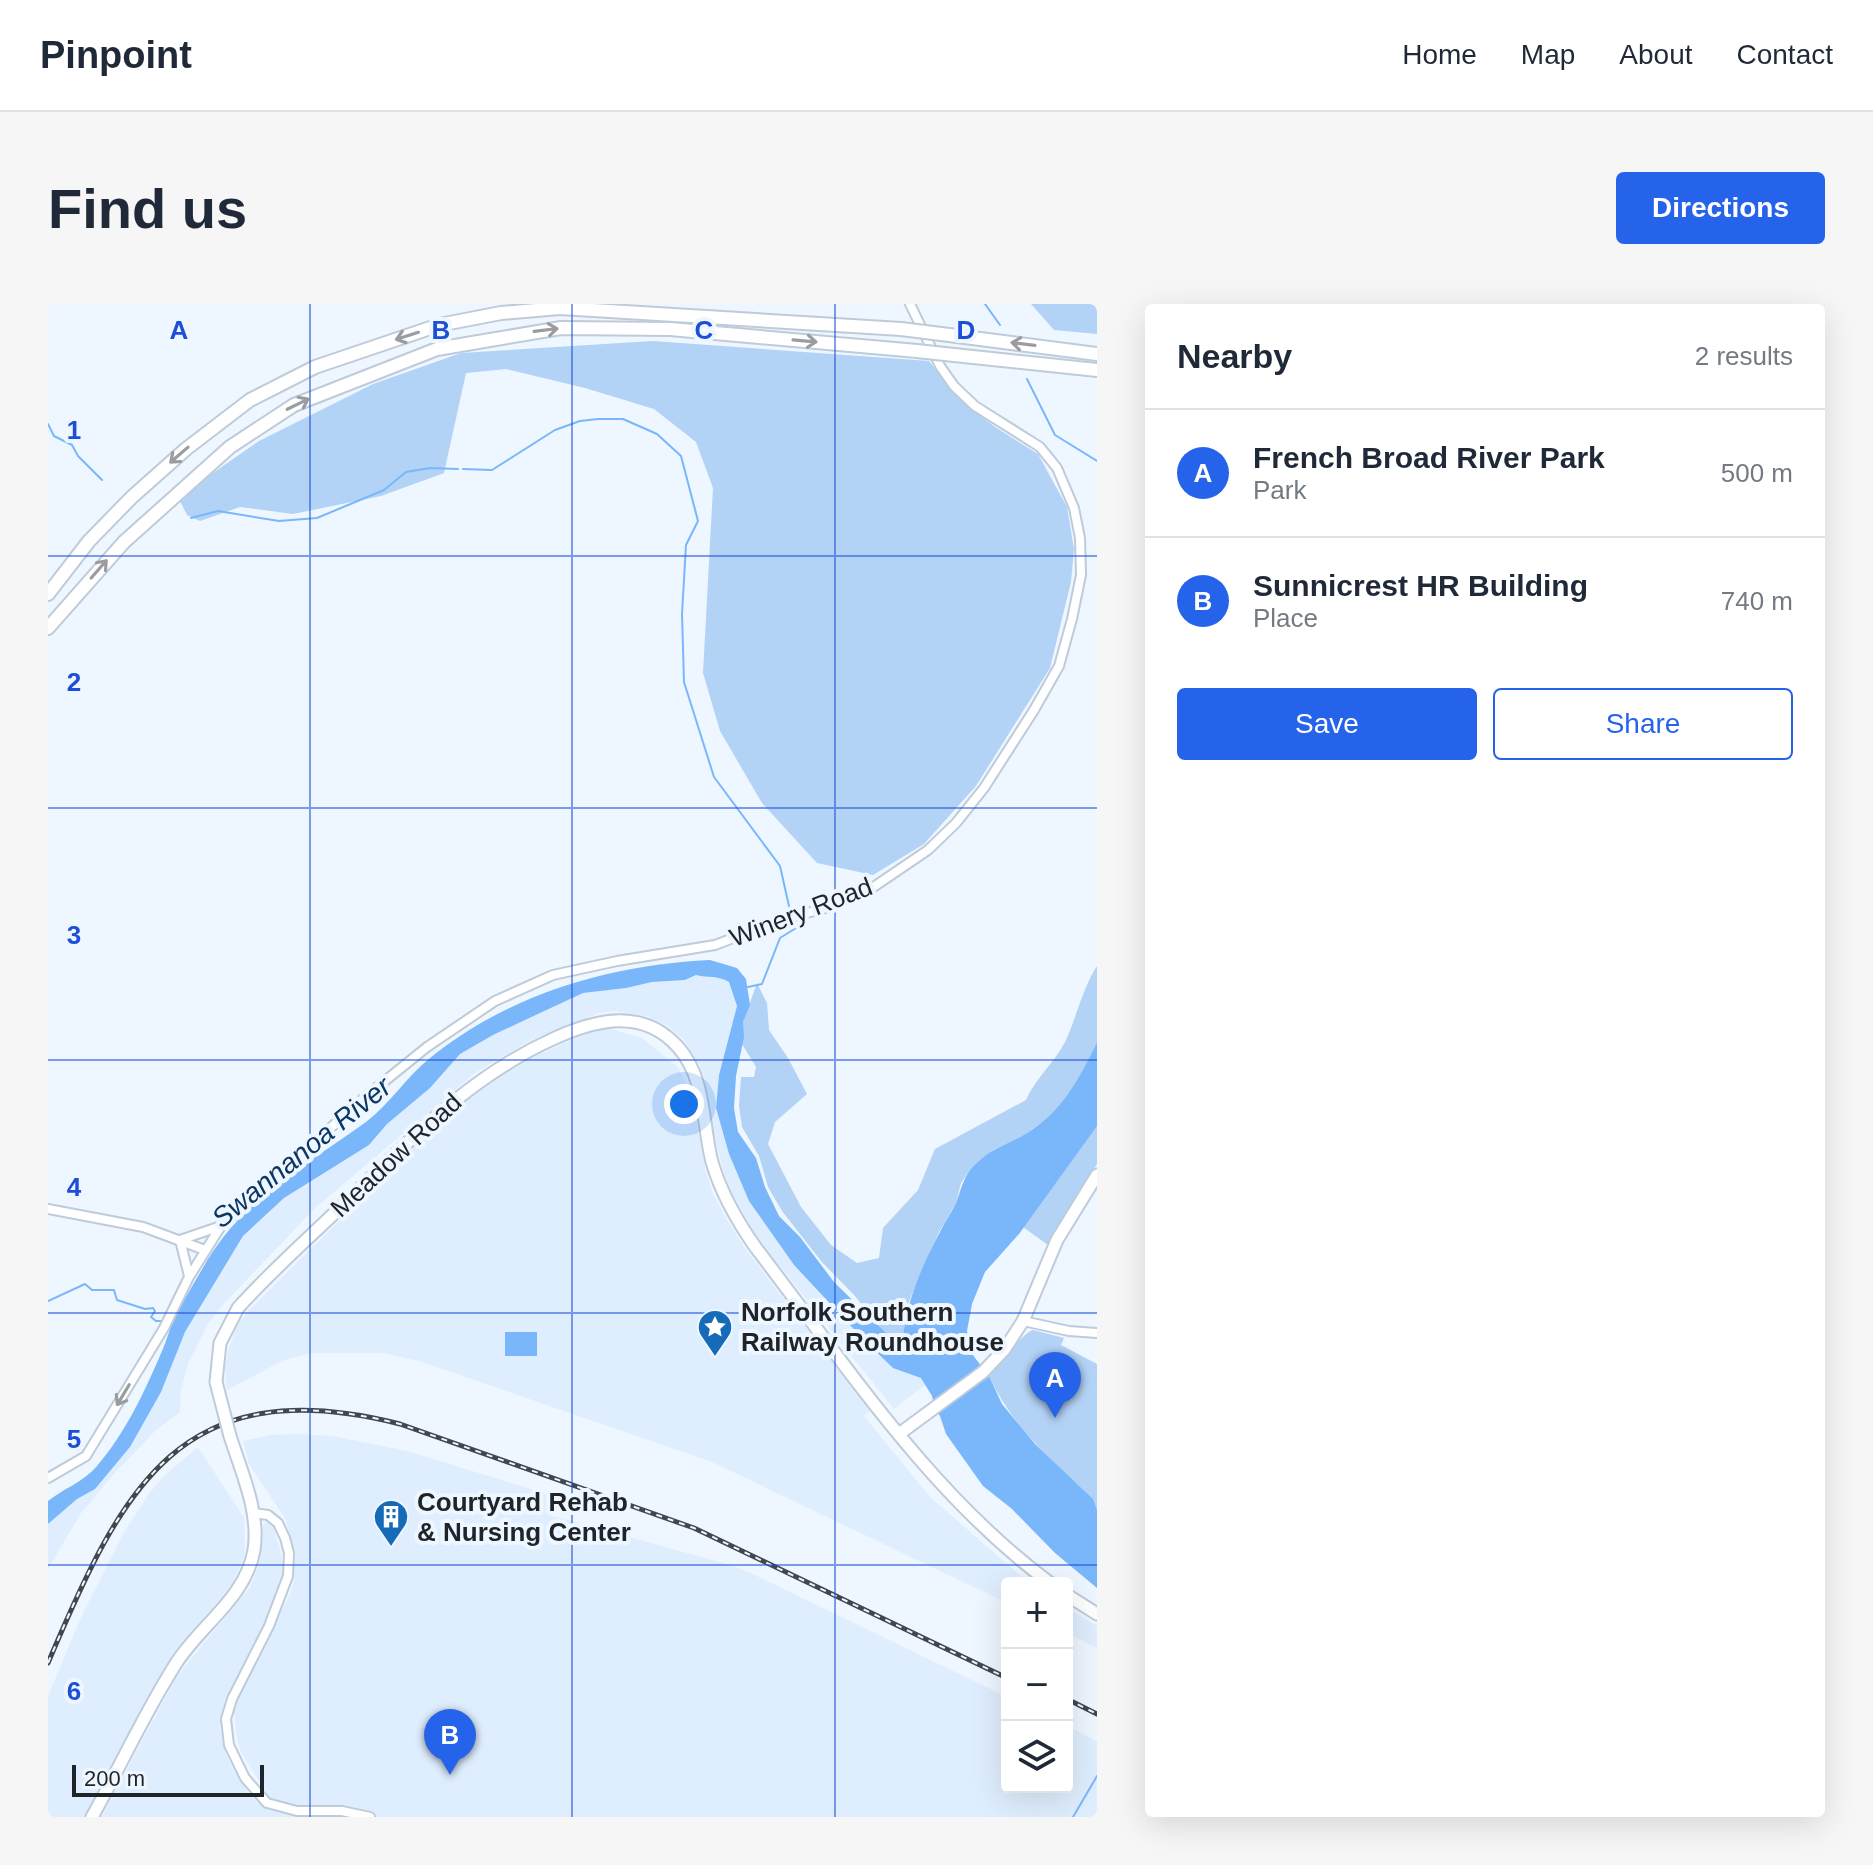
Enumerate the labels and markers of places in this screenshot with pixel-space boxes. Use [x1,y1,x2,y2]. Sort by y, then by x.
place label: Norfolk Southern Railway Roundhouse [741,1297,1004,1357]
place icon: Norfolk Southern Railway Roundhouse [696,1308,734,1358]
pin: A [1029,1352,1081,1418]
place label: Courtyard Rehab & Nursing Center [417,1487,631,1547]
building icon: Courtyard Rehab & Nursing Center [372,1498,410,1548]
pin: B [424,1709,476,1775]

